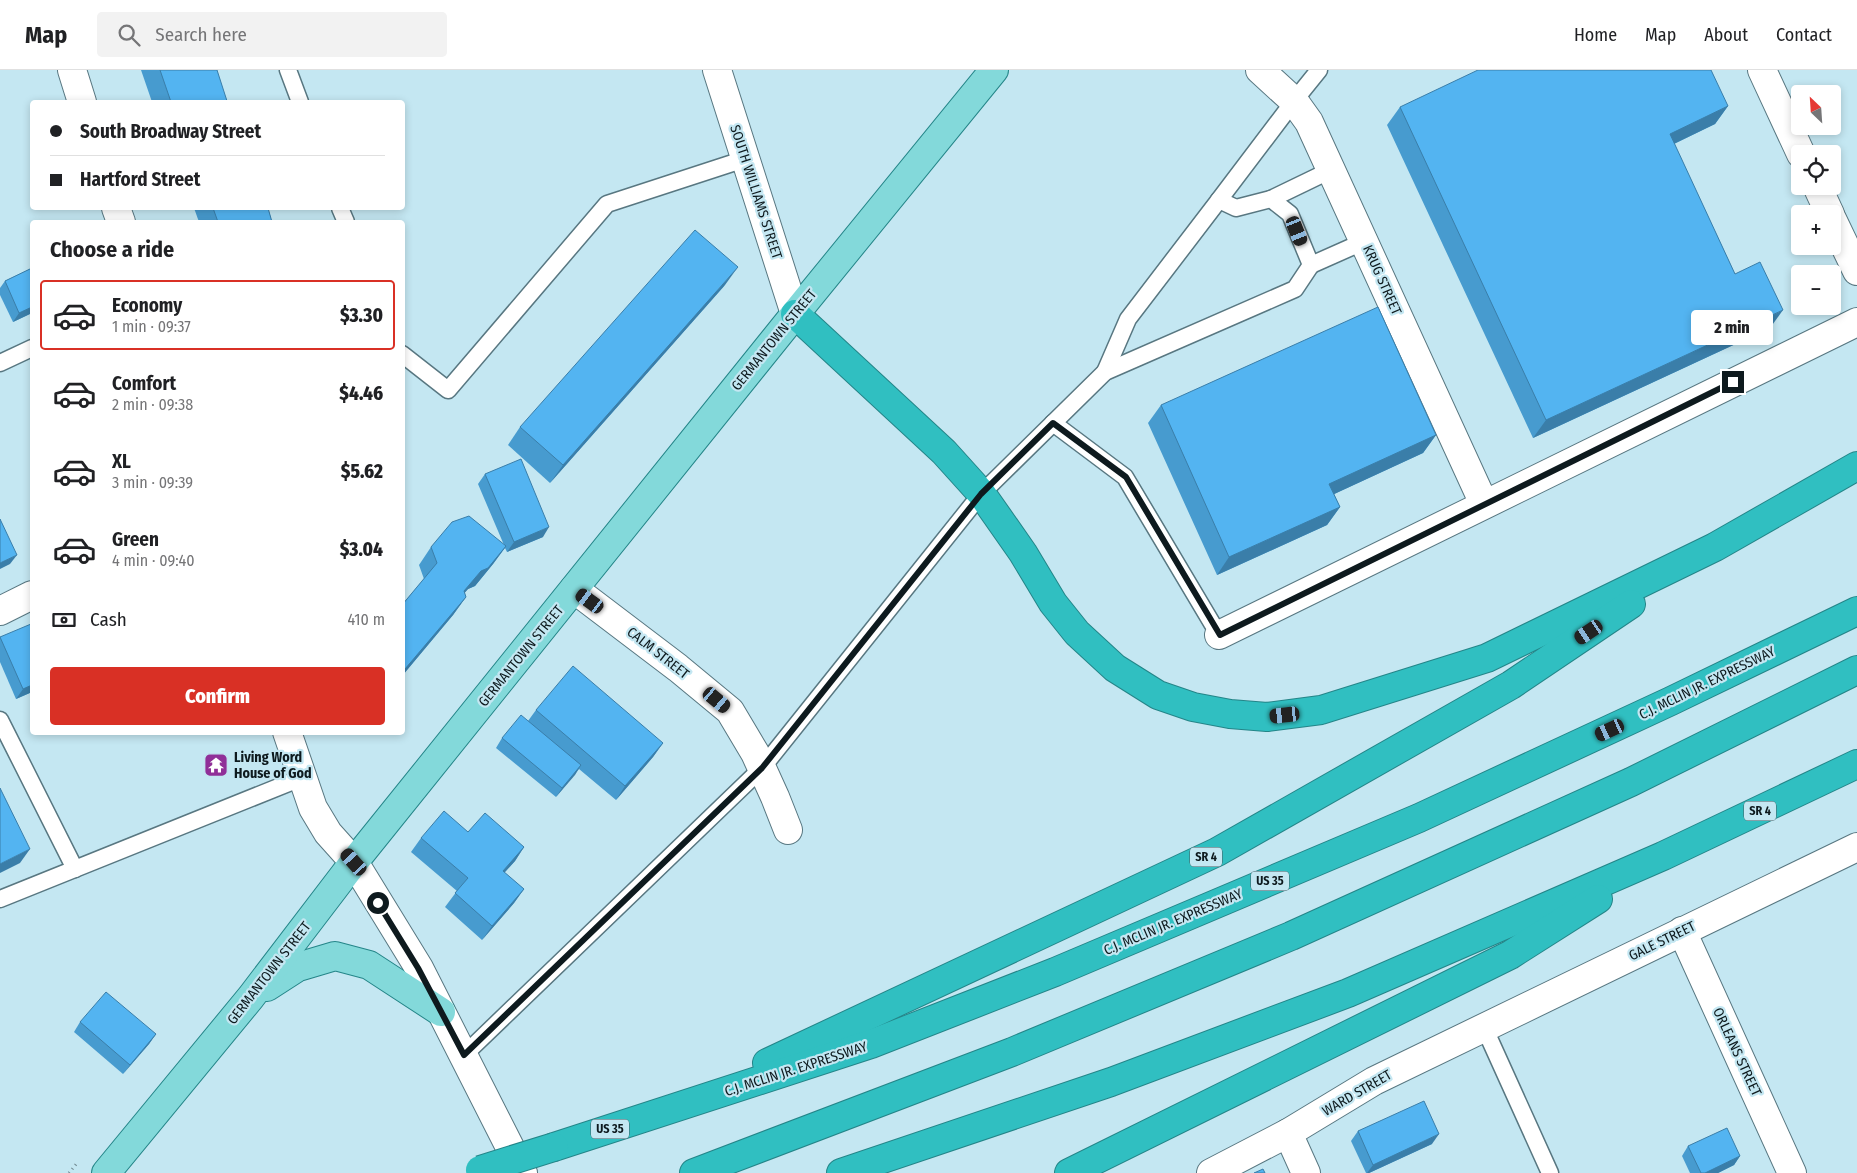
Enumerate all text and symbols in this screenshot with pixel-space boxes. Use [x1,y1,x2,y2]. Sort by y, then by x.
search box [97,12,447,57]
text: Map [25,21,67,49]
icon: search [115,21,143,49]
text: Search here [155,23,247,46]
text: Home [1574,24,1617,46]
text: Map [1645,24,1676,46]
text: About [1704,24,1748,46]
text: Contact [1776,24,1832,46]
north arrow [1791,85,1841,135]
map controls [1791,85,1841,315]
text: South Broadway Street [80,120,261,143]
street label: SOUTH WILLIAMS STREET [726,123,786,262]
button: locate [1791,145,1841,195]
text: Hartford Street [80,168,200,191]
button: + [1791,205,1841,255]
car [1284,214,1309,248]
text: Choose a ride [50,236,174,263]
street label: KRUG STREET [1359,242,1405,318]
button: − [1791,265,1841,315]
street label: GERMANTOWN STREET [728,286,820,394]
icon: car [52,293,97,338]
text: Economy [112,294,182,317]
text: $3.30 [340,304,383,327]
callout: 2 min [1692,310,1774,344]
text: 1 min · 09:37 [112,317,191,336]
text: 2 min [1714,318,1750,337]
icon: car [52,371,97,416]
route end [1722,371,1744,393]
text: Comfort [112,372,176,395]
text: $4.46 [339,382,383,405]
text: 2 min · 09:38 [112,395,193,414]
icon: car [52,449,97,494]
text: XL [112,450,131,473]
text: $5.62 [341,460,383,483]
text: 3 min · 09:39 [112,473,193,492]
icon: car [52,527,97,572]
text: Green [112,528,159,551]
text: $3.04 [340,538,383,561]
text: 4 min · 09:40 [112,551,195,570]
car [573,586,606,616]
street label: GERMANTOWN STREET [475,602,567,710]
icon: cash [50,606,78,634]
text: Cash [90,608,127,631]
text: 410 m [347,610,385,629]
car [1572,617,1605,647]
street label: CALM STREET [624,623,693,683]
street label: C.J. MCLIN JR. EXPRESSWAY [1636,643,1778,723]
button: Confirm [50,667,385,725]
car [700,685,733,715]
car [1269,706,1300,724]
car [1593,717,1626,743]
place label: Living Word House of God [234,749,312,782]
temple icon: Living Word House of God [203,752,229,778]
road number: SR 4 [1744,801,1776,820]
car [338,846,369,878]
road number: SR 4 [1190,848,1222,866]
road number: US 35 [1251,871,1289,890]
street label: C.J. MCLIN JR. EXPRESSWAY [1101,885,1245,959]
route start [367,892,389,914]
street label: GALE STREET [1626,917,1698,964]
street label: GERMANTOWN STREET [224,918,315,1028]
street label: ORLEANS STREET [1709,1005,1765,1099]
street label: C.J. MCLIN JR. EXPRESSWAY [723,1038,869,1100]
street label: WARD STREET [1319,1066,1395,1120]
road number: US 35 [591,1120,629,1138]

